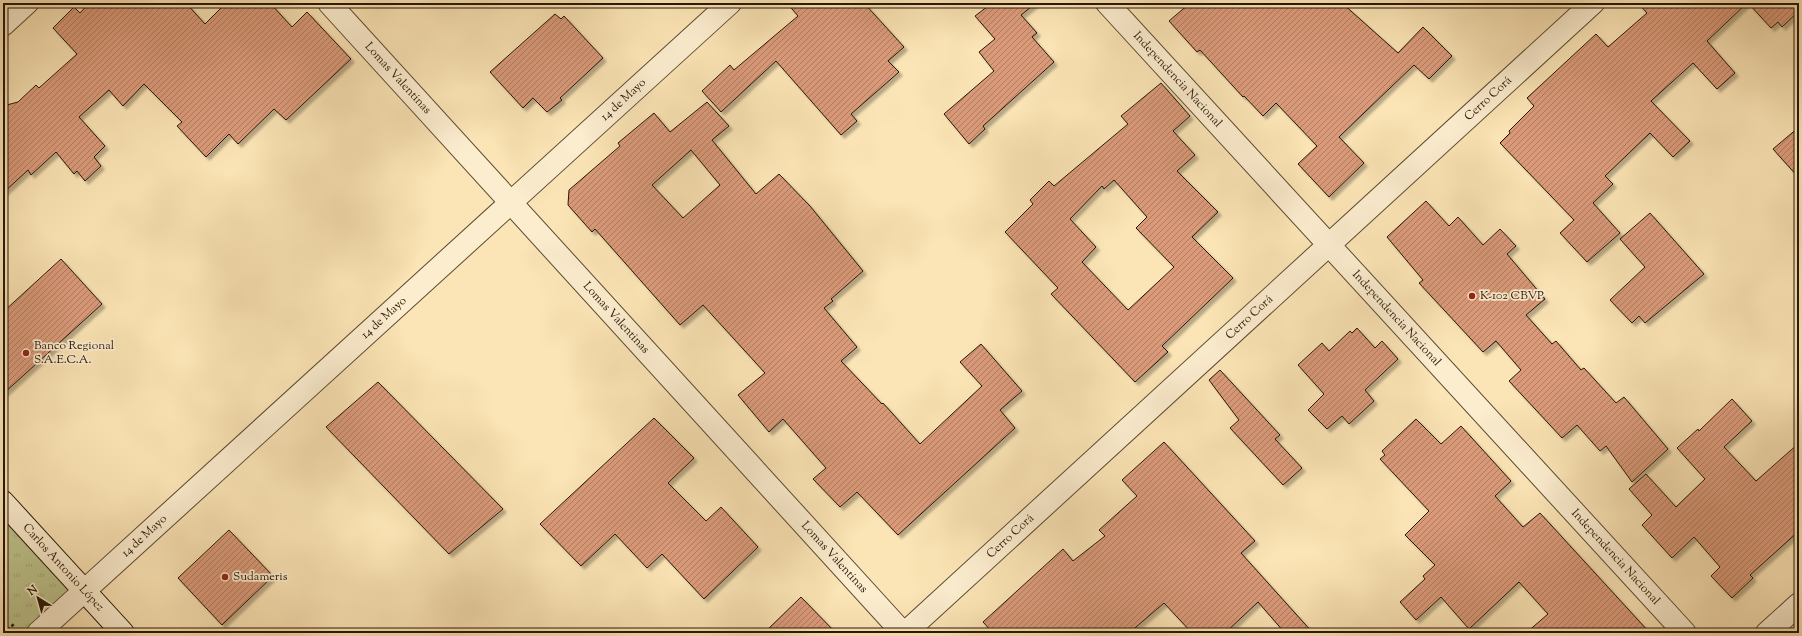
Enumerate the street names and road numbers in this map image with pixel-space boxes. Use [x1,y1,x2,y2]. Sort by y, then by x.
street label: Independencia Nacional [1128,28,1227,132]
street label: Lomas Valentinas [360,38,435,119]
street label: Cerro Corá [1461,72,1517,125]
street label: 14 de Mayo [597,74,651,125]
street label: Independencia Nacional [1348,266,1446,371]
street label: Lomas Valentinas [578,278,654,358]
street label: Cerro Corá [1222,291,1278,344]
street label: 14 de Mayo [357,292,411,344]
street label: Independencia Nacional [1567,505,1665,610]
street label: 14 de Mayo [118,510,172,562]
street label: Cerro Corá [983,510,1039,563]
street label: Lomas Valentinas [797,517,872,598]
street label: Carlos Antonio López [18,520,109,616]

